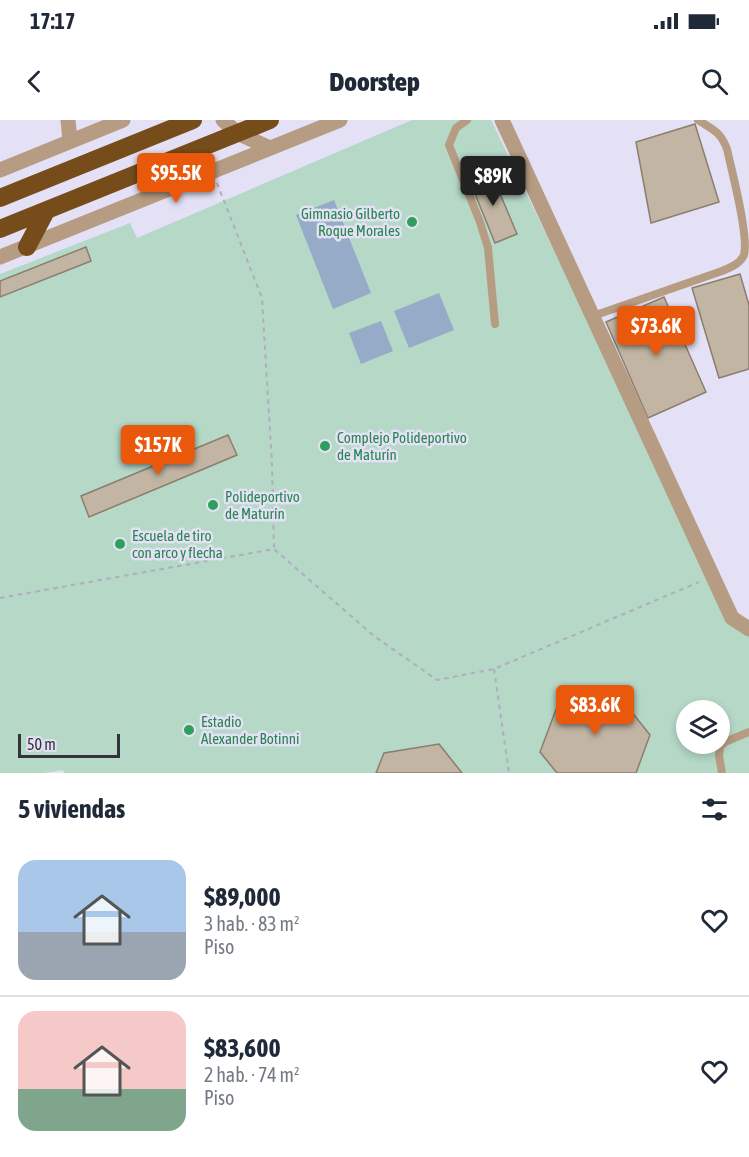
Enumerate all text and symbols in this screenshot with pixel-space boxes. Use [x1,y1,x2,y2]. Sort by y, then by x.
text: 17:17 [30,8,75,34]
icon: back [18,65,51,98]
icon: search [698,65,731,98]
text: Doorstep [329,66,420,97]
pin: $95.5K [127,153,225,204]
pin: $89K [457,156,529,207]
text: $95.5K [151,161,201,184]
text: $89K [475,164,512,187]
place label: Gimnasio Gilberto Roque Morales [301,205,400,239]
marker: Gimnasio Gilberto Roque Morales [405,215,419,229]
pin: $73.6K [607,306,705,357]
text: $73.6K [631,314,681,337]
pin: $157K [116,425,200,476]
place label: Complejo Polideportivo de Maturín [337,429,467,463]
text: $157K [135,433,181,456]
marker: Complejo Polideportivo de Maturín [318,439,332,453]
place label: Polideportivo de Maturín [225,488,300,522]
marker: Polideportivo de Maturín [206,498,220,512]
place label: Escuela de tiro con arco y flecha [132,527,223,561]
marker: Escuela de tiro con arco y flecha [113,537,127,551]
pin: $83.6K [546,685,644,736]
text: $83.6K [570,693,620,716]
map controls [676,700,730,754]
button: layers [676,700,730,754]
place label: Estadio Alexander Botinni [201,713,299,747]
marker: Estadio Alexander Botinni [182,723,196,737]
scale bar [18,731,120,758]
text: 50 m [27,735,56,753]
icon: filters [698,793,731,826]
text: 5 viviendas [18,794,125,824]
text: $89,000 [204,882,281,912]
icon: home [66,884,138,956]
icon: heart [698,904,731,937]
text: 3 hab. · 83 m² [204,912,299,935]
text: Piso [204,935,234,958]
text: $83,600 [204,1033,281,1063]
icon: home [66,1035,138,1107]
icon: heart [698,1055,731,1088]
text: 2 hab. · 74 m² [204,1063,299,1086]
text: Piso [204,1086,234,1109]

